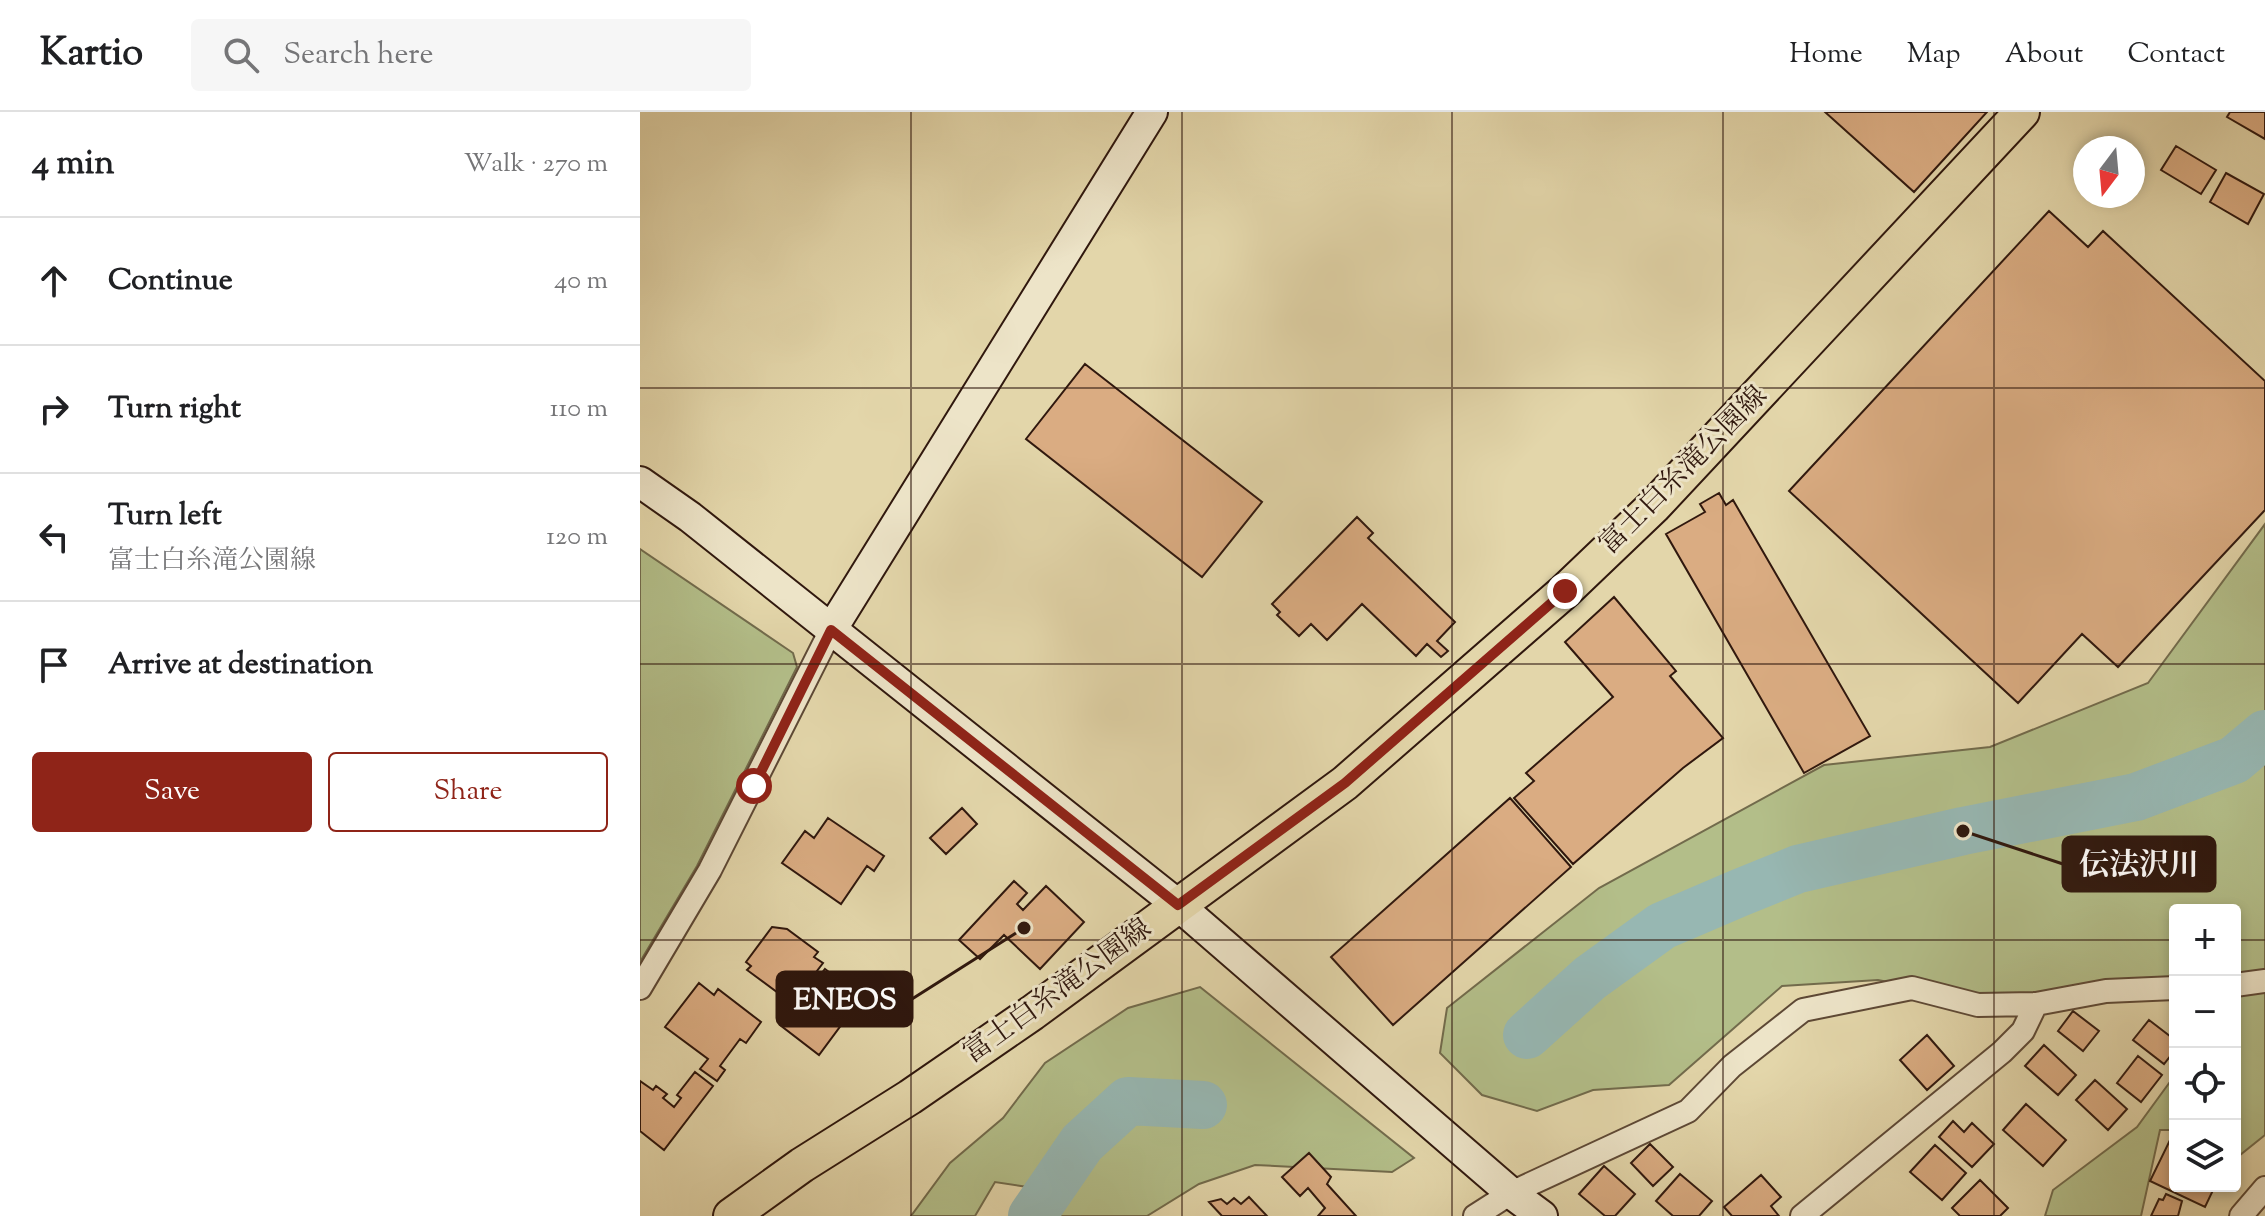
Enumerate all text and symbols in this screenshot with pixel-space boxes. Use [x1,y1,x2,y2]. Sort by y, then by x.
search box [191,19,751,91]
text: Kartio [40,28,143,82]
icon: search [219,33,263,77]
text: Search here [283,34,434,77]
text: Home [1789,35,1863,75]
text: Map [1907,35,1961,75]
text: About [2005,35,2083,75]
text: Contact [2127,35,2225,75]
north arrow [2073,136,2145,208]
text: 4 min [32,140,114,189]
text: Walk · 270 m [464,146,608,183]
icon: ahead [32,259,76,303]
text: Continue [108,260,233,303]
text: 40 m [554,263,608,300]
street label: 富士白糸滝公園線 [1591,378,1777,564]
icon: right [32,387,76,431]
text: Turn right [108,388,241,431]
text: 110 m [550,391,608,428]
text: Turn left [108,495,222,538]
icon: left [32,515,76,559]
text: 120 m [546,519,608,556]
text: 富士白糸滝公園線 [108,543,316,580]
route end [1547,573,1583,609]
icon: arrive [32,643,76,687]
text: Arrive at destination [108,644,373,687]
button: Save [32,752,312,832]
button: Share [328,752,608,832]
route start [736,768,772,804]
callout: 伝法沢川 [2063,837,2215,891]
text: 伝法沢川 [2079,845,2199,888]
map controls [2169,904,2241,1192]
button: + [2169,904,2241,976]
street label: 富士白糸滝公園線 [956,910,1160,1074]
callout: ENEOS [777,972,912,1026]
button: − [2169,976,2241,1048]
text: ENEOS [793,980,897,1023]
button: locate [2169,1048,2241,1120]
button: layers [2169,1120,2241,1192]

